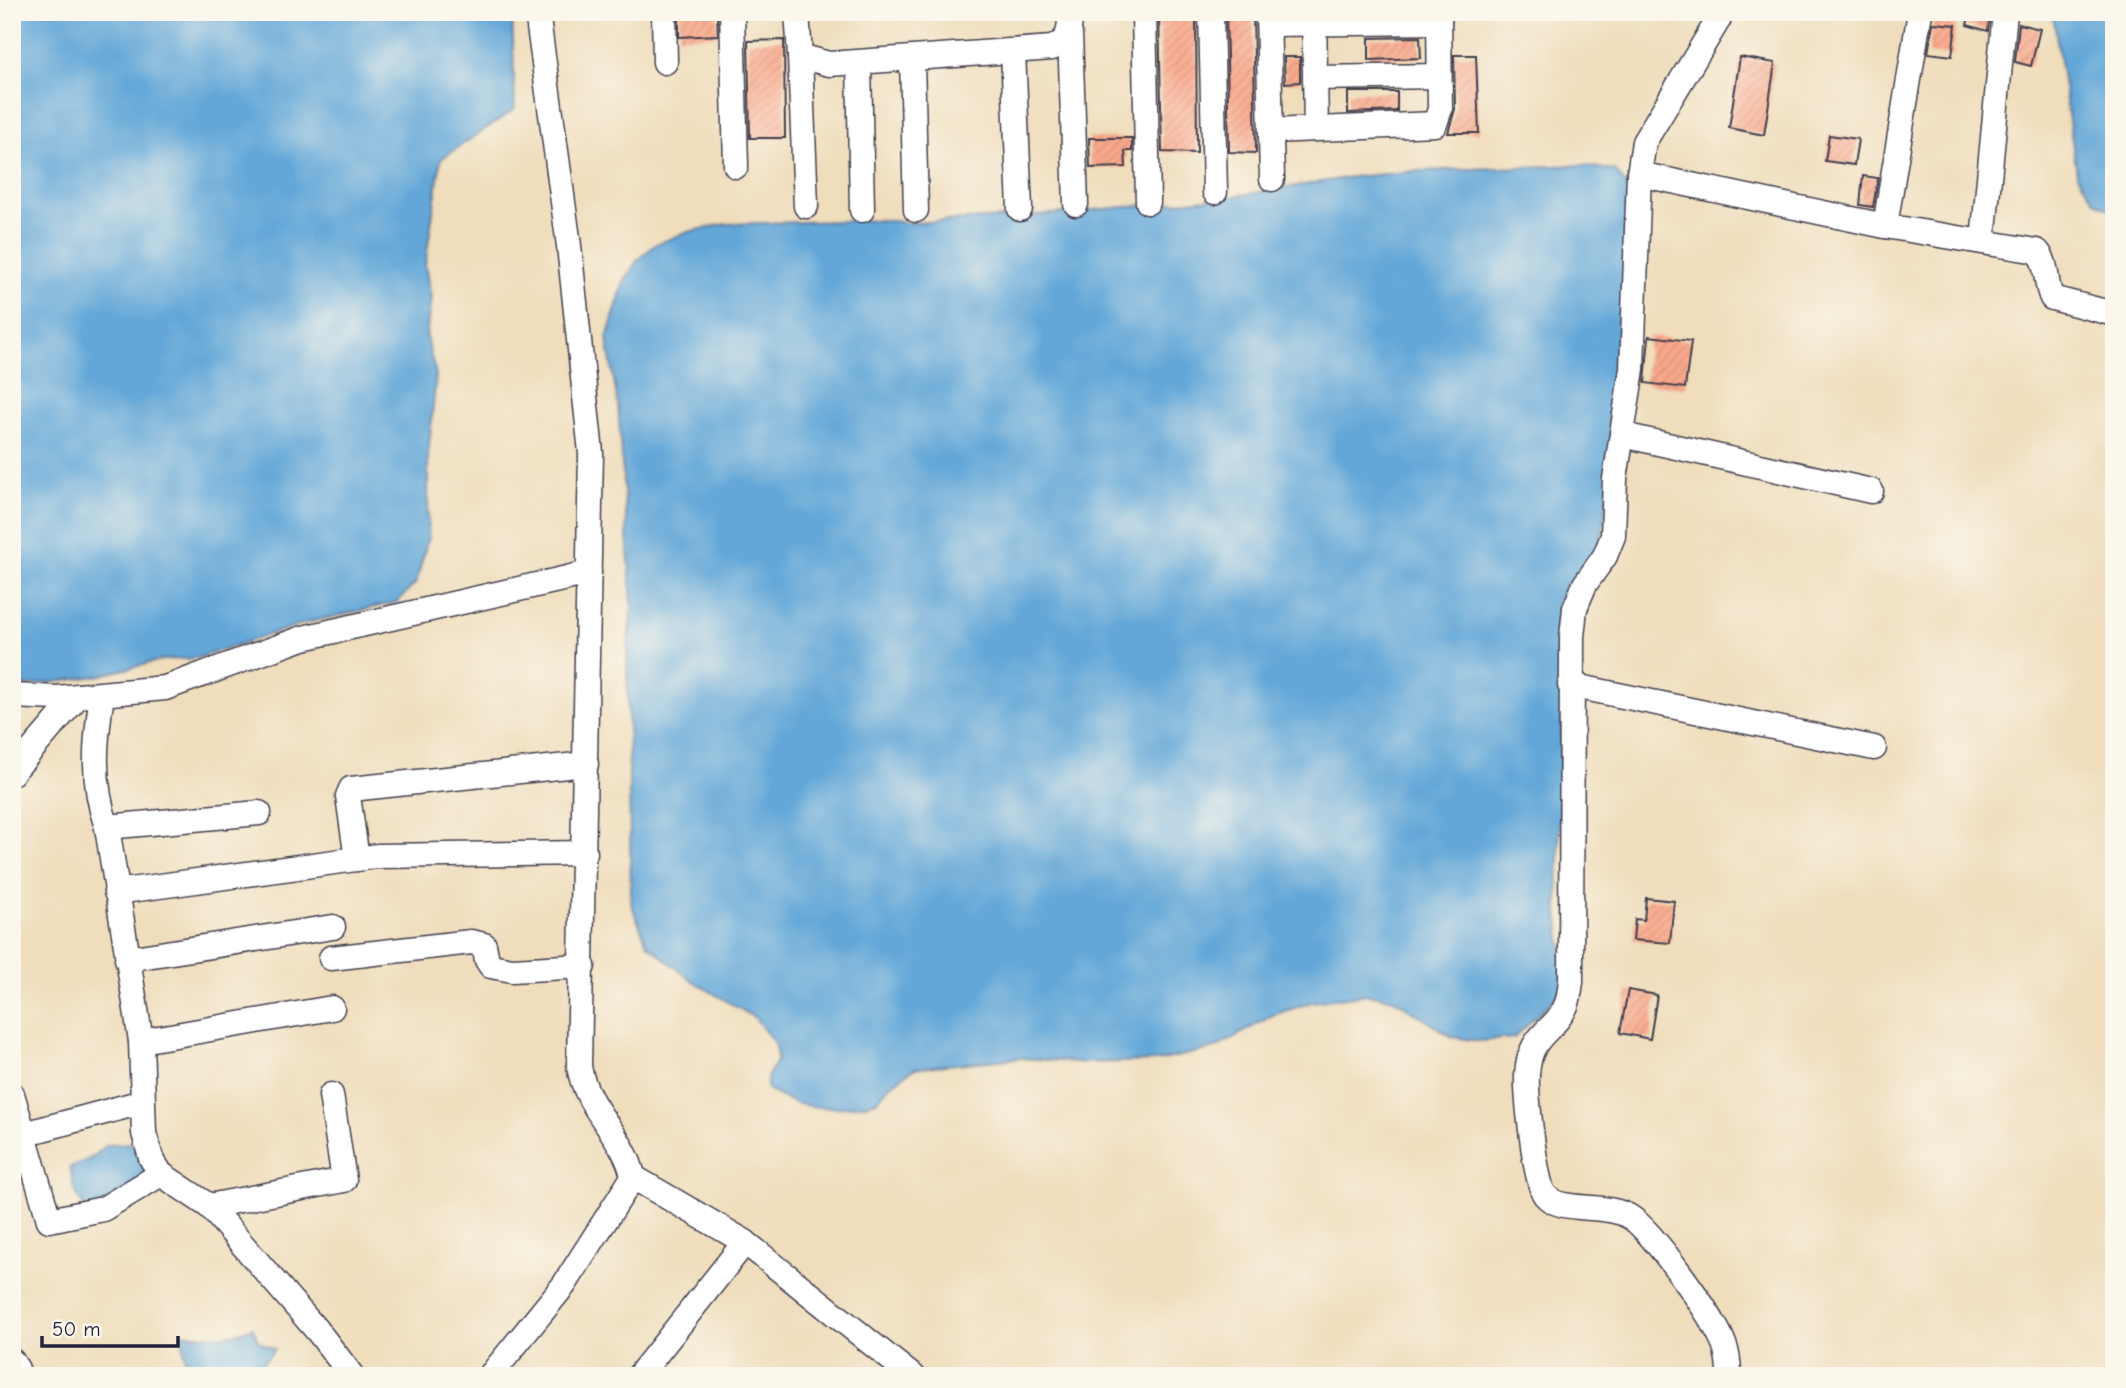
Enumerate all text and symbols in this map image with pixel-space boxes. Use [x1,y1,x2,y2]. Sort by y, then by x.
scale bar [42,1304,178,1348]
text: 50 m [52,1317,101,1341]

